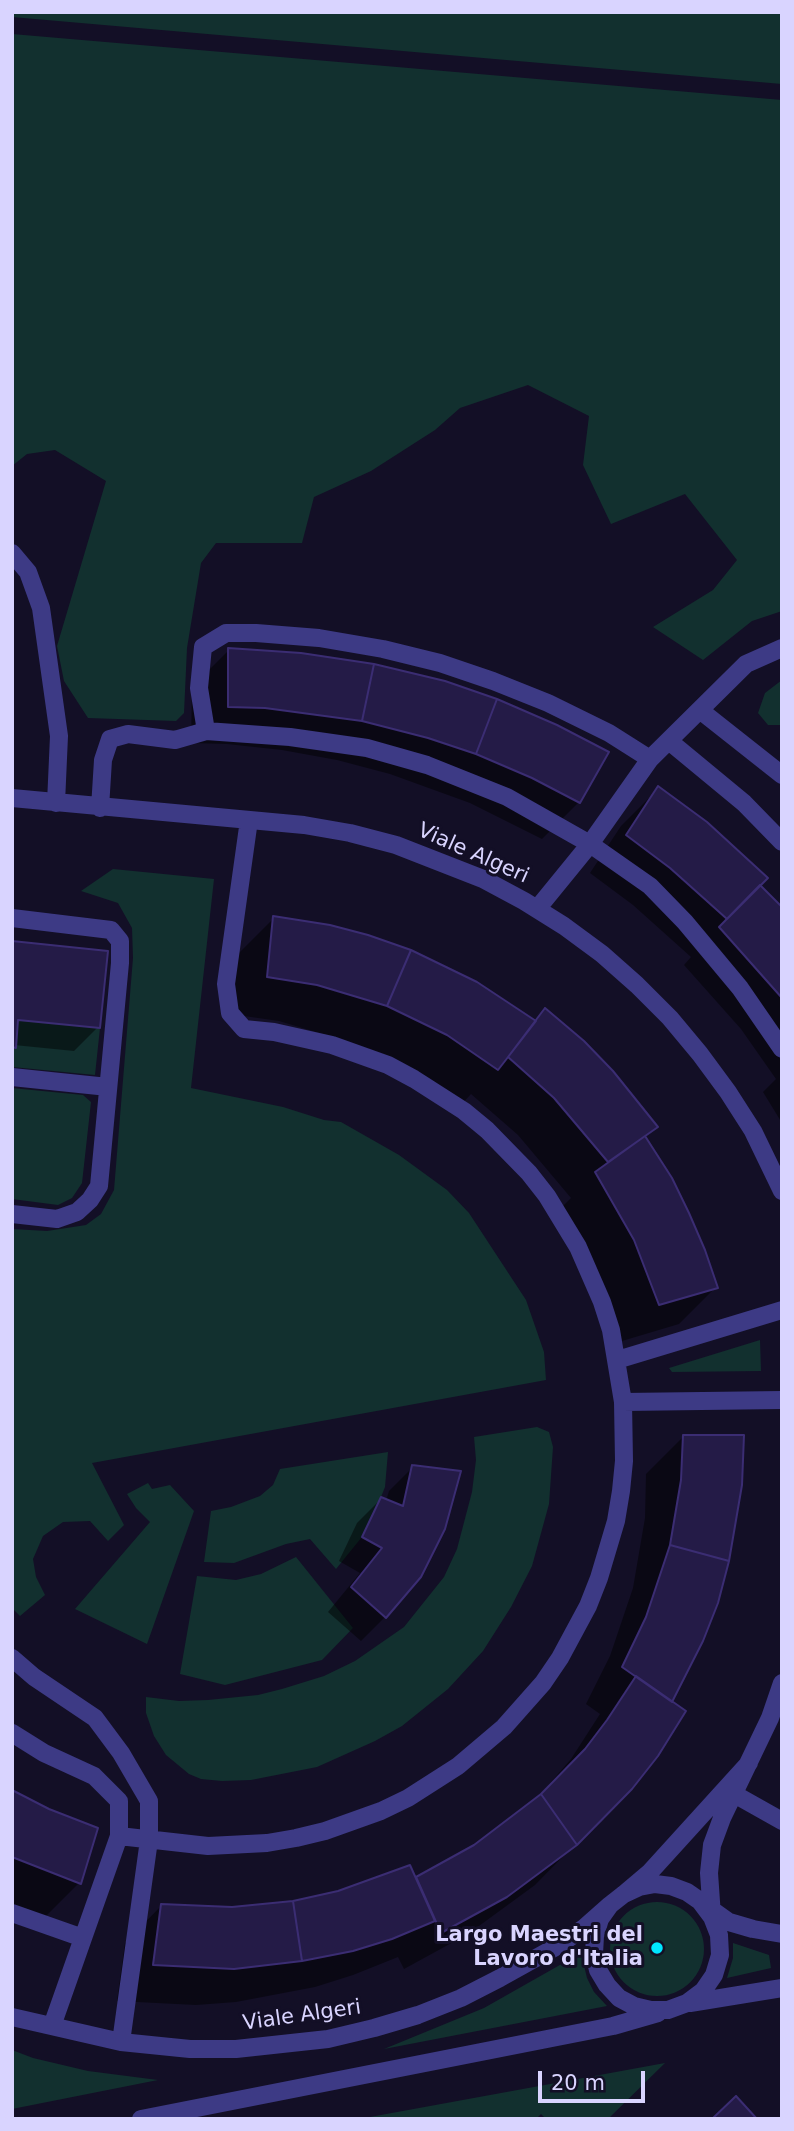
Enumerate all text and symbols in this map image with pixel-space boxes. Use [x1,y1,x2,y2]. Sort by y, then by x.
street label: Viale Algeri [414,818,532,890]
place label: Largo Maestri del Lavoro d'Italia [435,1923,643,1973]
marker: Largo Maestri del Lavoro d'Italia [649,1940,665,1956]
street label: Viale Algeri [241,1995,363,2037]
scale bar [542,2058,649,2102]
text: 20 m [551,2071,605,2095]

